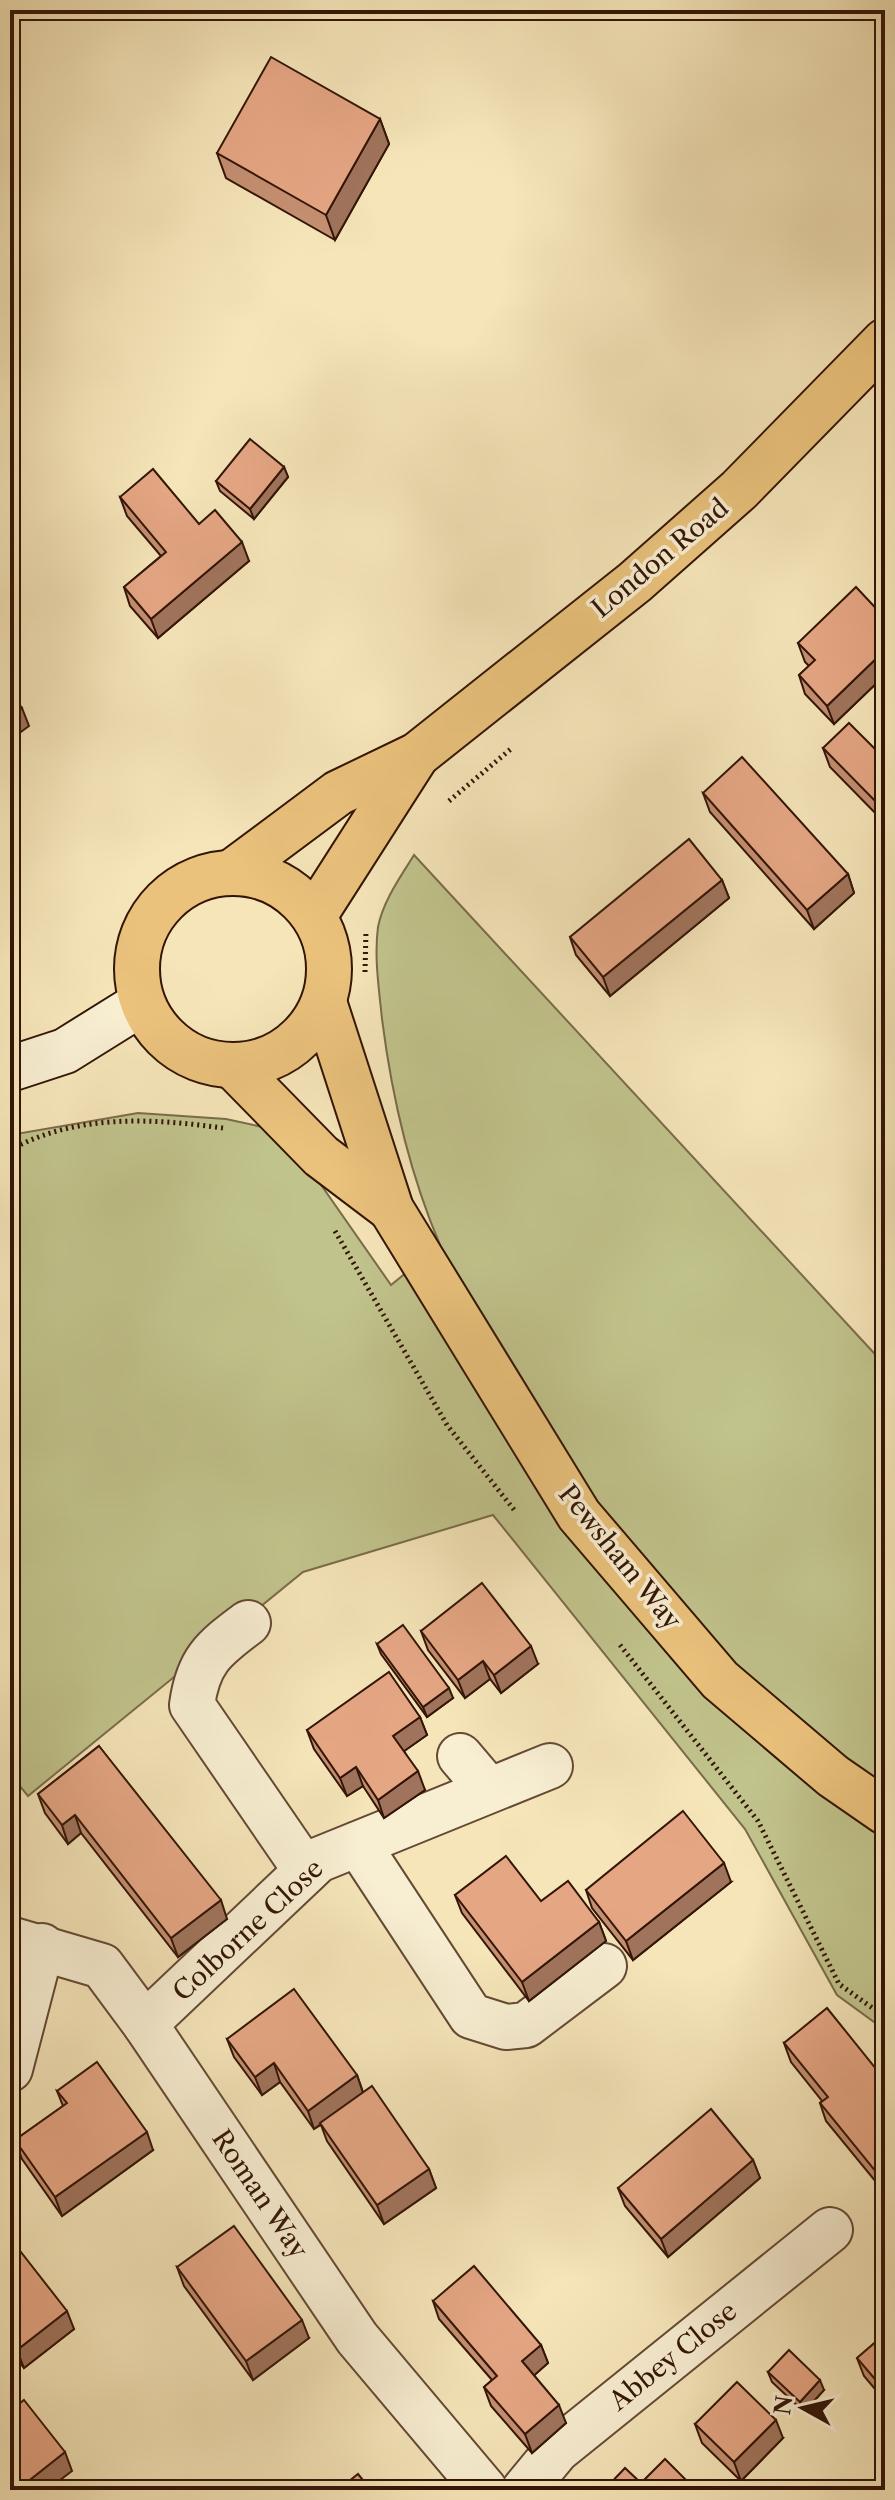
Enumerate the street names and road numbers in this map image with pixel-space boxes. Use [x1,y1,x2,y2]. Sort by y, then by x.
street label: London Road [585,491,735,624]
street label: Pewsham Way [552,1478,688,1636]
street label: Colborne Close [166,1852,330,2008]
street label: Roman Way [205,2123,315,2265]
street label: Abbey Close [602,2295,743,2418]

